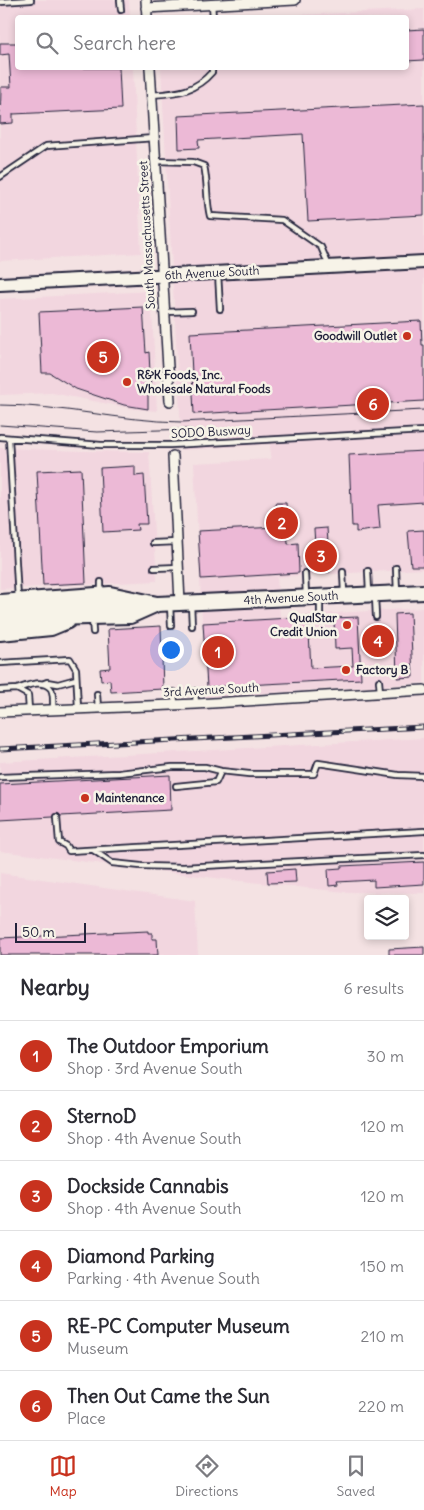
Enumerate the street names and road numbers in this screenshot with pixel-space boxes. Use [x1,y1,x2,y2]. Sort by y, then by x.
street label: South Massachusetts Street [135,160,158,310]
street label: 6th Avenue South [164,263,260,282]
street label: SODO Busway [171,422,251,441]
street label: 4th Avenue South [243,588,339,607]
street label: 3rd Avenue South [163,679,259,700]

